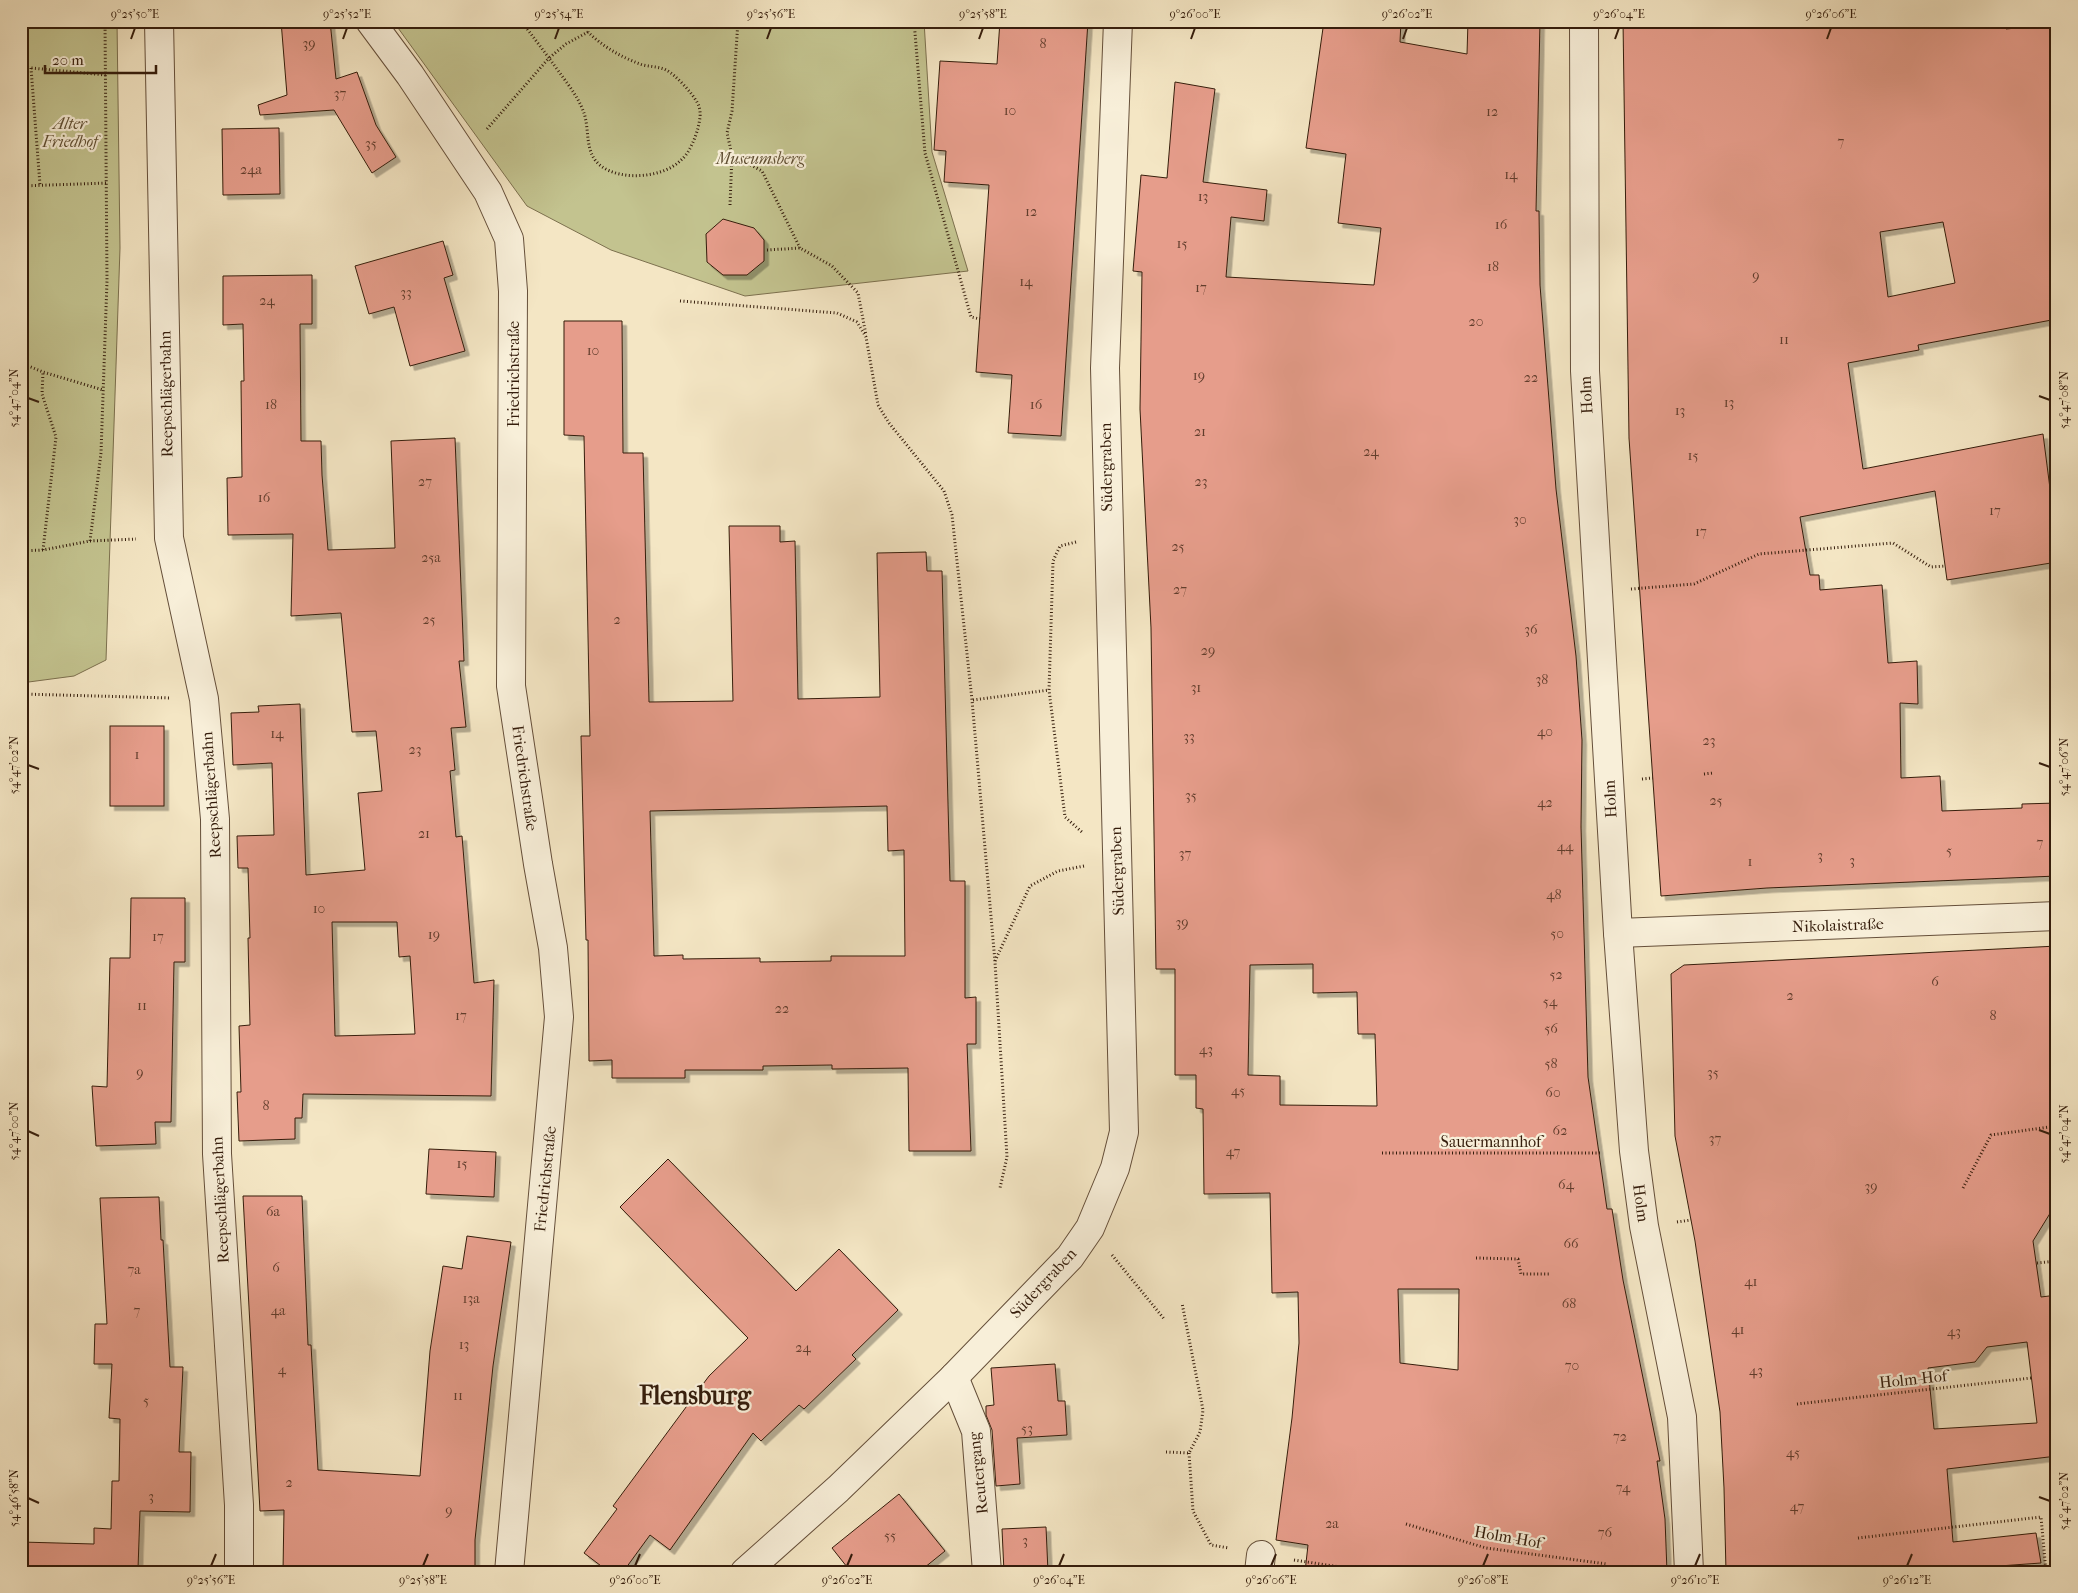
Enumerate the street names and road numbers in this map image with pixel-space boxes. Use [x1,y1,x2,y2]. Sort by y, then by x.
street label: Friedrichstraße [504,321,523,427]
street label: Reepschlägerbahn [155,330,177,458]
street label: Holm [1575,375,1596,415]
street label: Südergraben [1096,422,1116,512]
street label: Friedrichstraße [508,724,542,832]
street label: Reepschlägerbahn [197,730,225,859]
street label: Holm [1599,779,1620,819]
street label: Südergraben [1106,825,1128,916]
street label: Nikolaistraße [1792,914,1884,936]
street label: Friedrichstraße [530,1125,560,1233]
street label: Sauermannhof [1441,1132,1545,1151]
street label: Reepschlägerbahn [207,1135,233,1264]
street label: Holm [1629,1183,1653,1224]
street label: Südergraben [1006,1243,1081,1322]
street label: Holm-Hof [1878,1366,1952,1392]
street label: Reutergang [964,1431,992,1515]
street label: Holm-Hof [1473,1522,1547,1553]

